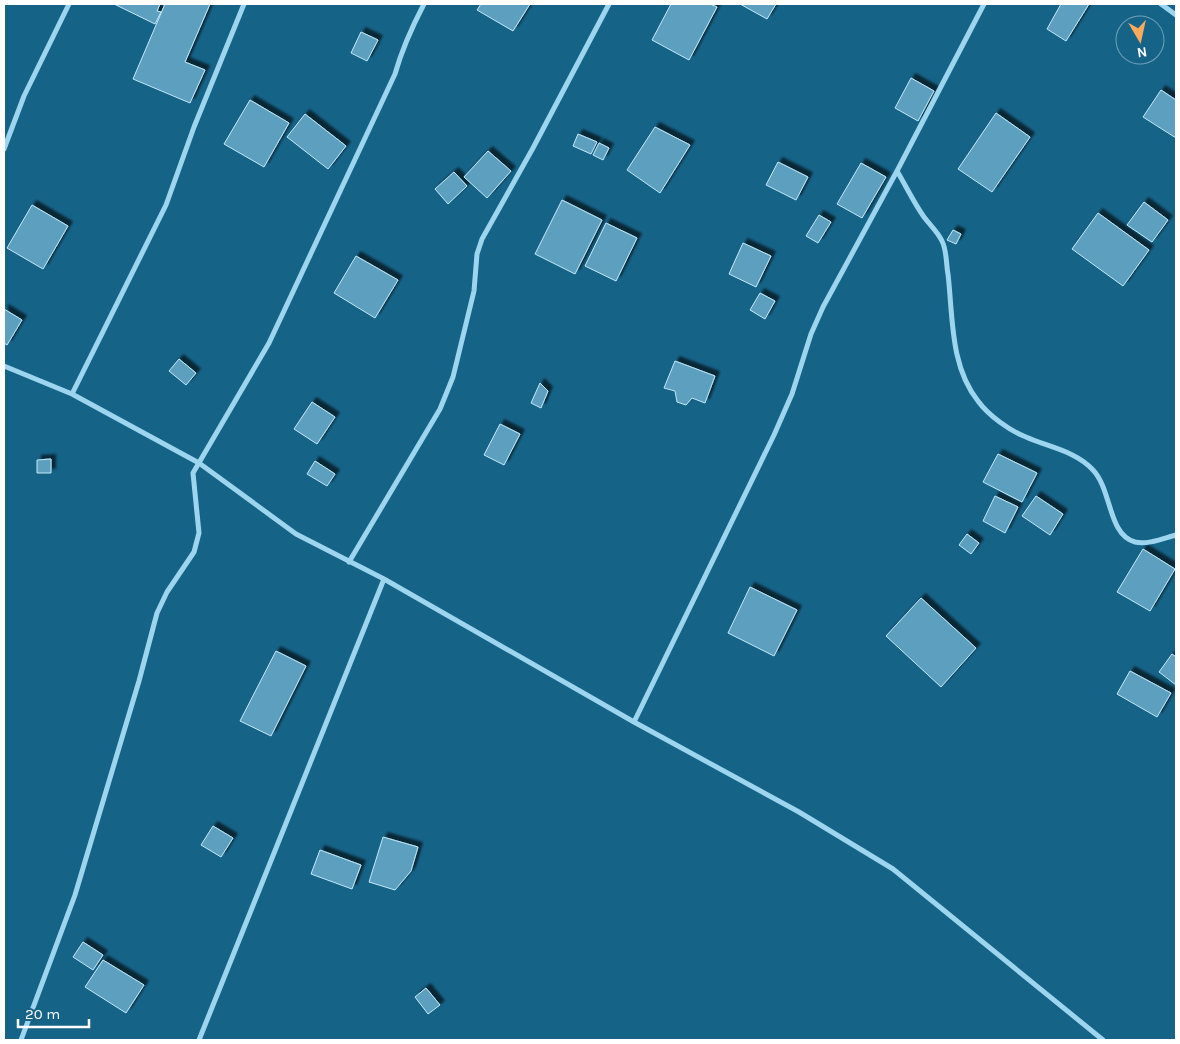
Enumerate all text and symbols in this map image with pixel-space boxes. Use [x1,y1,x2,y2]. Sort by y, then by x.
north arrow [1115,15,1165,65]
text: N [1136,43,1148,62]
scale bar [18,996,89,1028]
text: 20 m [25,1005,60,1023]

